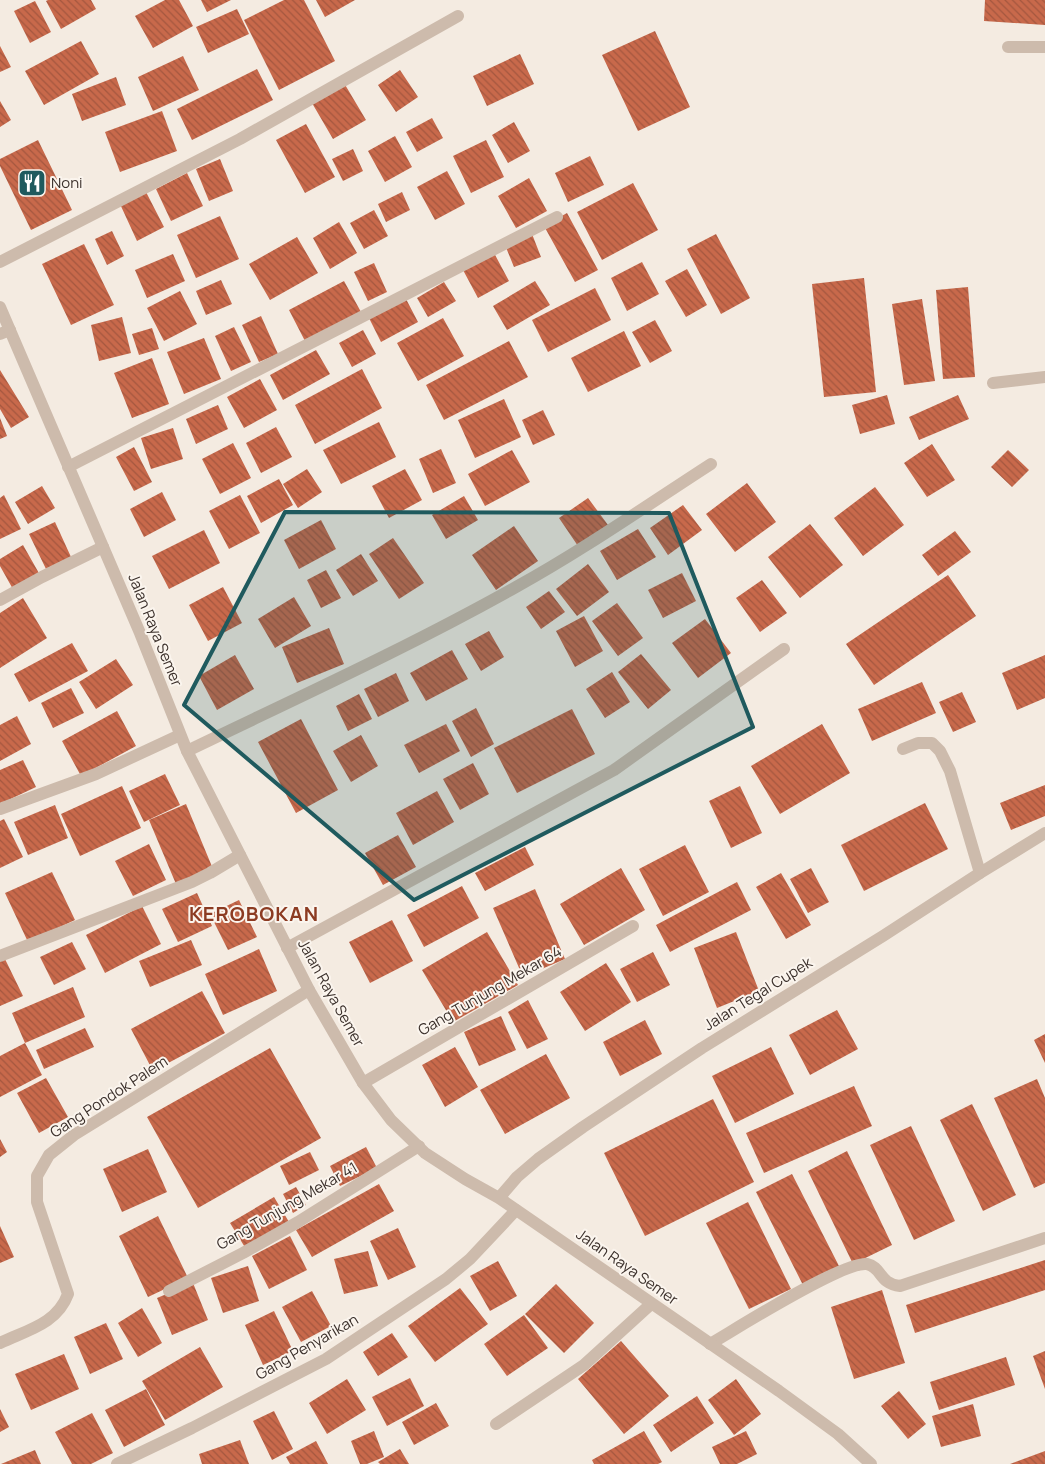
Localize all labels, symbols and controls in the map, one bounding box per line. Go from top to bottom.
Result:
restaurant icon: Noni [17,168,47,198]
place label: Noni [51,172,83,193]
street label: Jalan Raya Semer [123,570,188,690]
district label: KEROBOKAN [189,900,319,927]
street label: Jalan Raya Semer [293,935,370,1051]
street label: Gang Tunjung Mekar 64 [414,941,566,1040]
street label: Jalan Tegal Cupek [700,952,816,1035]
street label: Gang Pondok Palem [46,1051,172,1143]
street label: Gang Tunjung Mekar 41 [212,1157,361,1255]
street label: Jalan Raya Semer [572,1224,683,1310]
street label: Gang Penyarikan [252,1309,362,1385]

